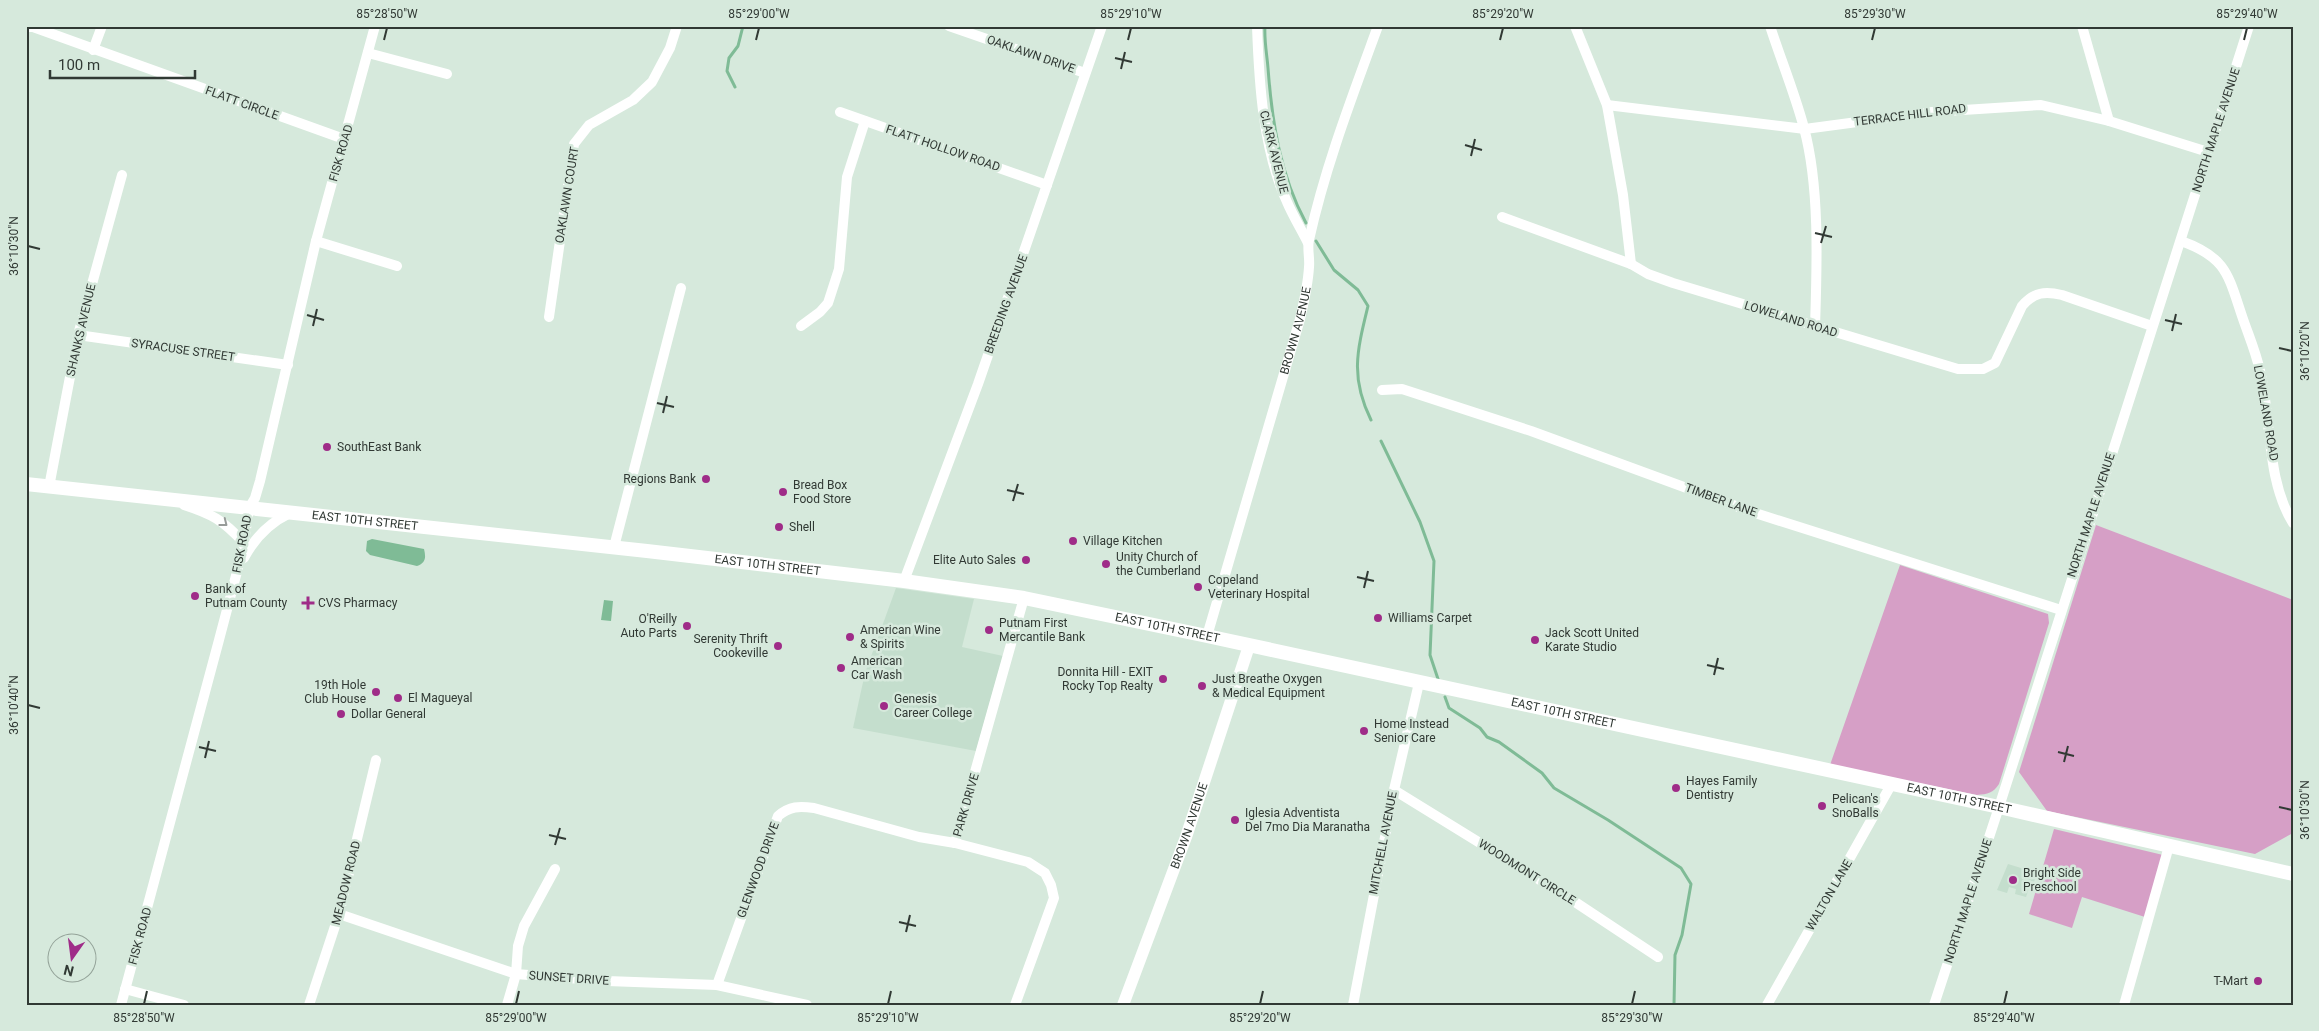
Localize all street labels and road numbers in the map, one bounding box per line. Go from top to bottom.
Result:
street label: OAKLAWN DRIVE [985,32,1077,76]
street label: NORTH MAPLE AVENUE [2189,66,2243,194]
street label: FLATT CIRCLE [203,83,281,123]
street label: TERRACE HILL ROAD [1853,101,1967,129]
street label: CLARK AVENUE [1257,109,1291,195]
street label: FLATT HOLLOW ROAD [884,122,1002,174]
street label: FISK ROAD [326,123,356,183]
street label: OAKLAWN COURT [552,146,582,244]
street label: BREEDING AVENUE [982,252,1030,355]
street label: SHANKS AVENUE [64,282,99,378]
street label: BROWN AVENUE [1277,286,1314,376]
street label: LOWELAND ROAD [1743,298,1839,340]
street label: SYRACUSE STREET [130,336,236,364]
street label: LOWELAND ROAD [2251,364,2281,462]
street label: NORTH MAPLE AVENUE [2064,451,2118,579]
street label: TIMBER LANE [1683,481,1759,520]
street label: EAST 10TH STREET [311,508,419,533]
street label: FISK ROAD [230,514,255,574]
street label: EAST 10TH STREET [714,552,821,578]
street label: EAST 10TH STREET [1114,610,1221,646]
street label: EAST 10TH STREET [1510,695,1617,731]
street label: PARK DRIVE [950,771,982,838]
street label: EAST 10TH STREET [1906,780,2013,817]
street label: BROWN AVENUE [1168,781,1210,871]
street label: MITCHELL AVENUE [1366,790,1400,896]
street label: GLENWOOD DRIVE [734,820,782,920]
street label: WOODMONT CIRCLE [1476,836,1578,908]
street label: NORTH MAPLE AVENUE [1941,837,1995,965]
street label: MEADOW ROAD [329,839,363,926]
street label: WALTON LANE [1803,857,1855,933]
street label: FISK ROAD [126,906,154,966]
street label: SUNSET DRIVE [528,968,610,988]

